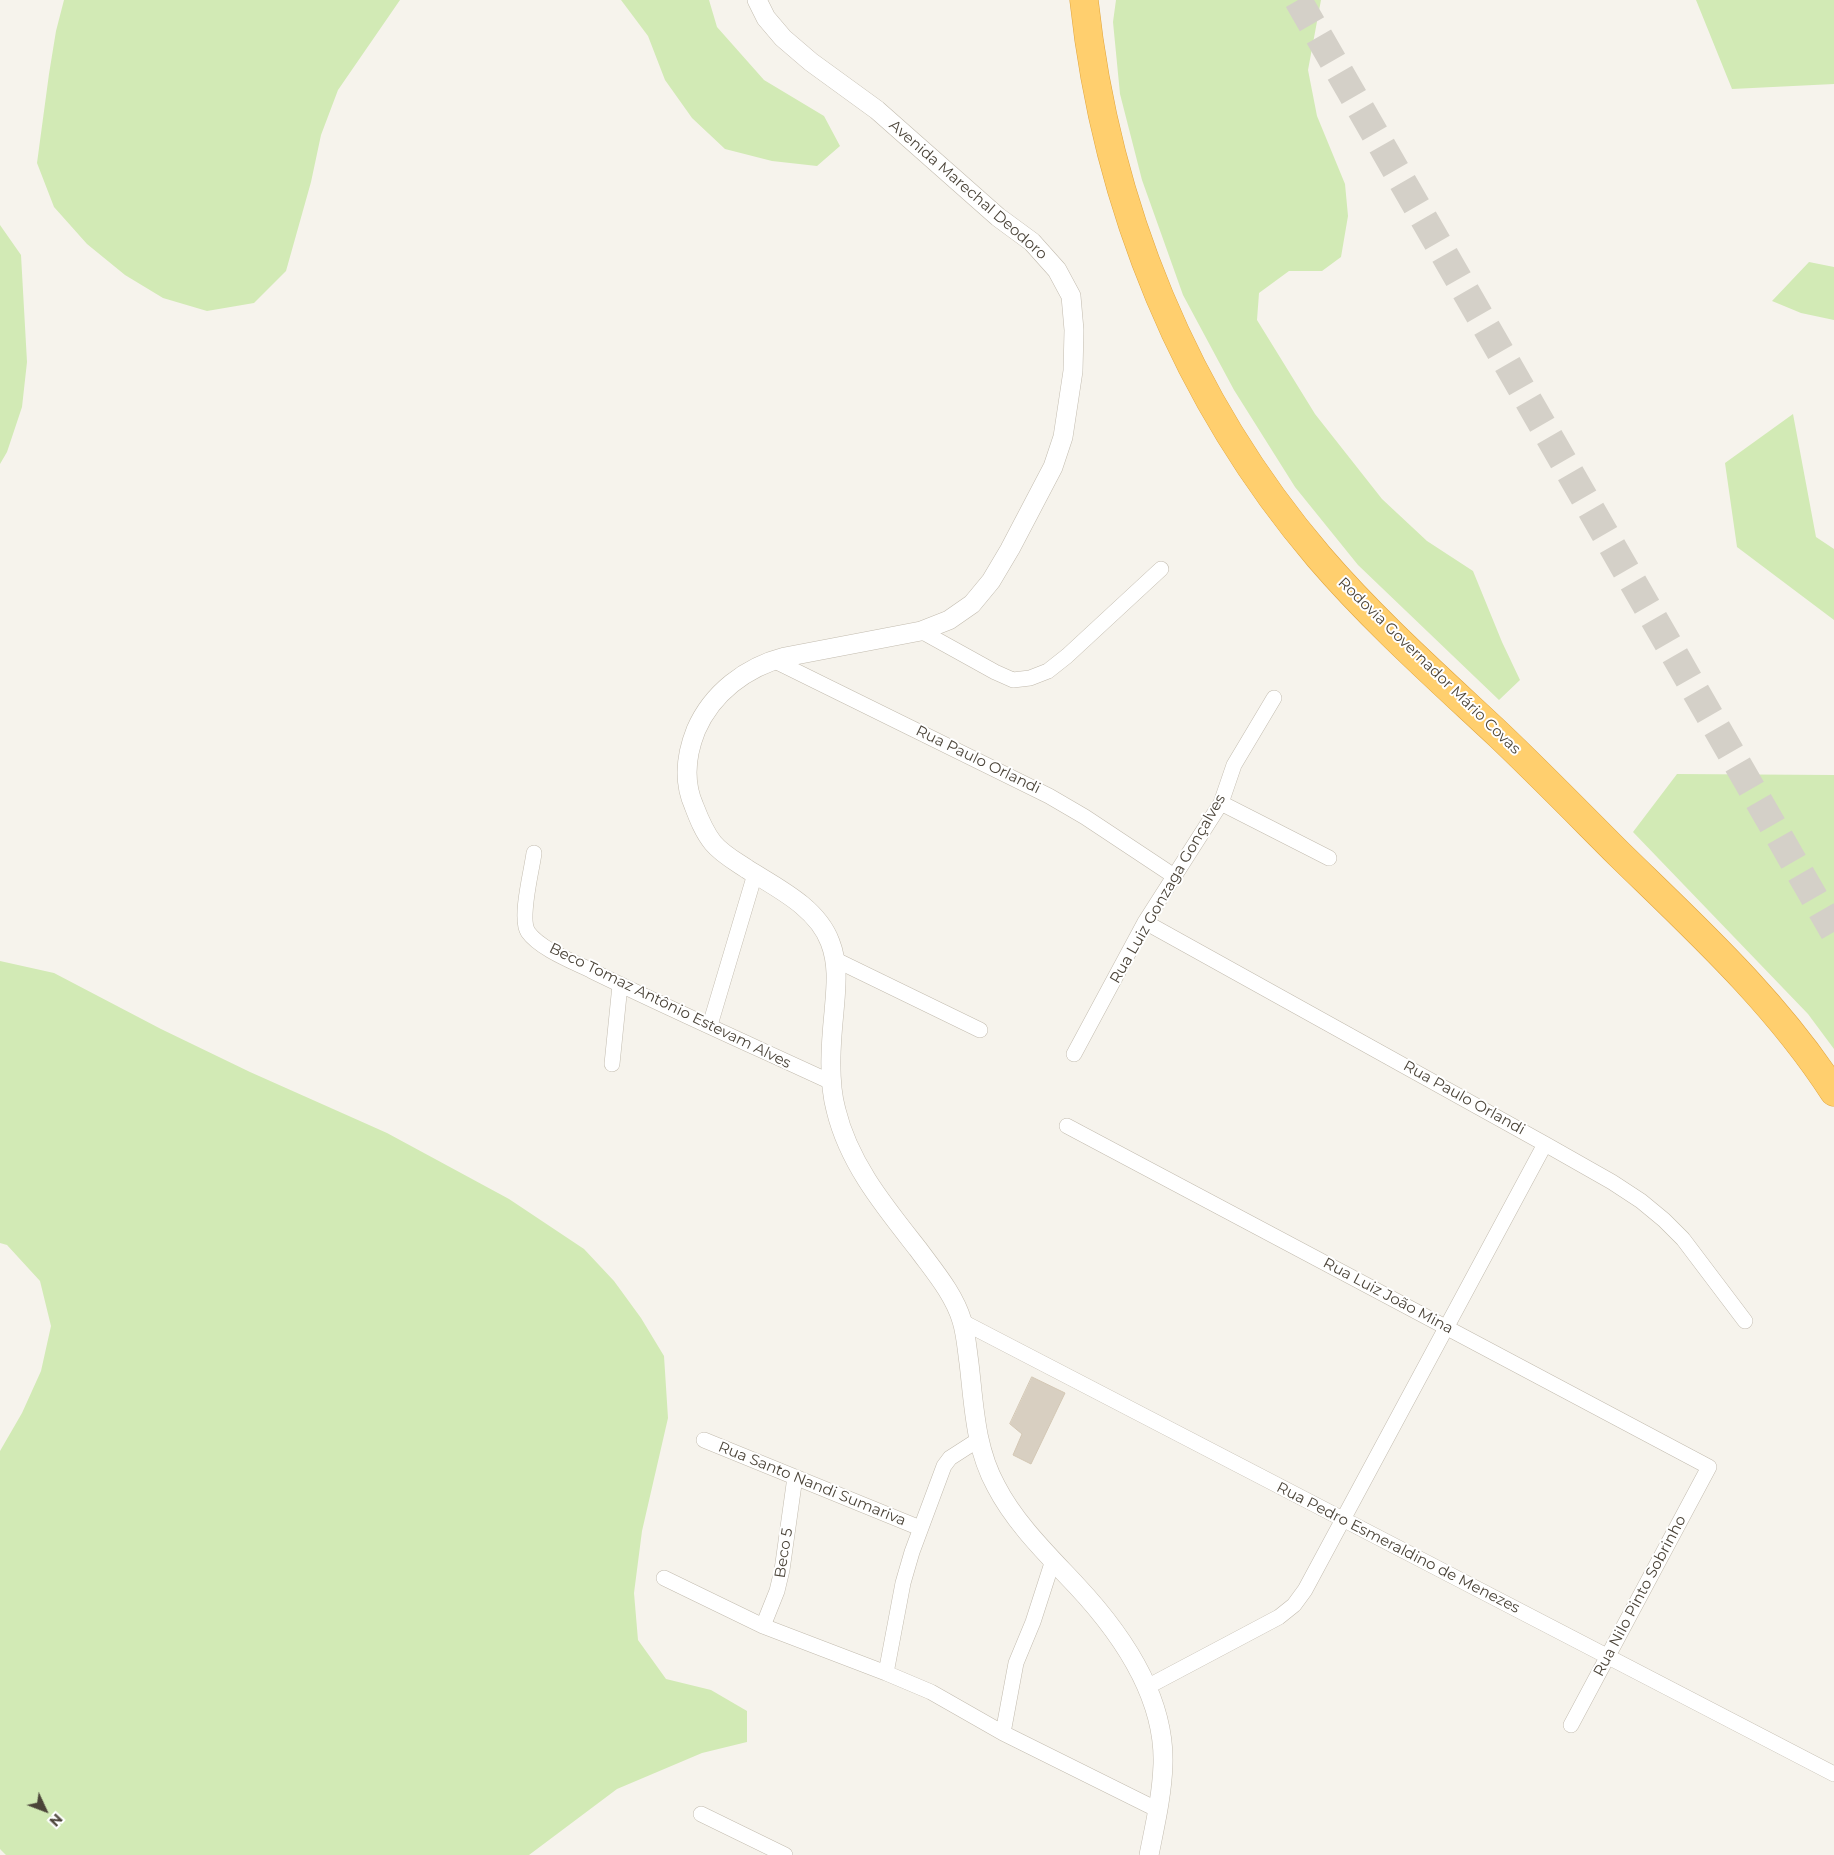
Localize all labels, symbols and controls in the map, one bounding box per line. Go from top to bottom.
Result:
street label: Avenida Marechal Deodoro [885,116,1051,264]
street label: Rodovia Governador Mário Covas [1334,574,1524,758]
street label: Rua Paulo Orlandi [913,722,1043,798]
street label: Rua Luiz Gonzaga Gonçalves [1106,791,1230,987]
street label: Beco Tomaz Antônio Estevam Alves [546,939,794,1073]
street label: Rua Paulo Orlandi [1400,1057,1528,1139]
street label: Rua Luiz João Mina [1320,1254,1456,1338]
street label: Rua Santo Nandi Sumariva [715,1438,909,1530]
street label: Rua Pedro Esmeraldino de Menezes [1273,1479,1523,1617]
street label: Rua Nilo Pinto Sobrinho [1590,1512,1690,1680]
street label: Beco 5 [771,1527,797,1579]
north arrow [20,1785,70,1835]
text: N [46,1810,66,1831]

